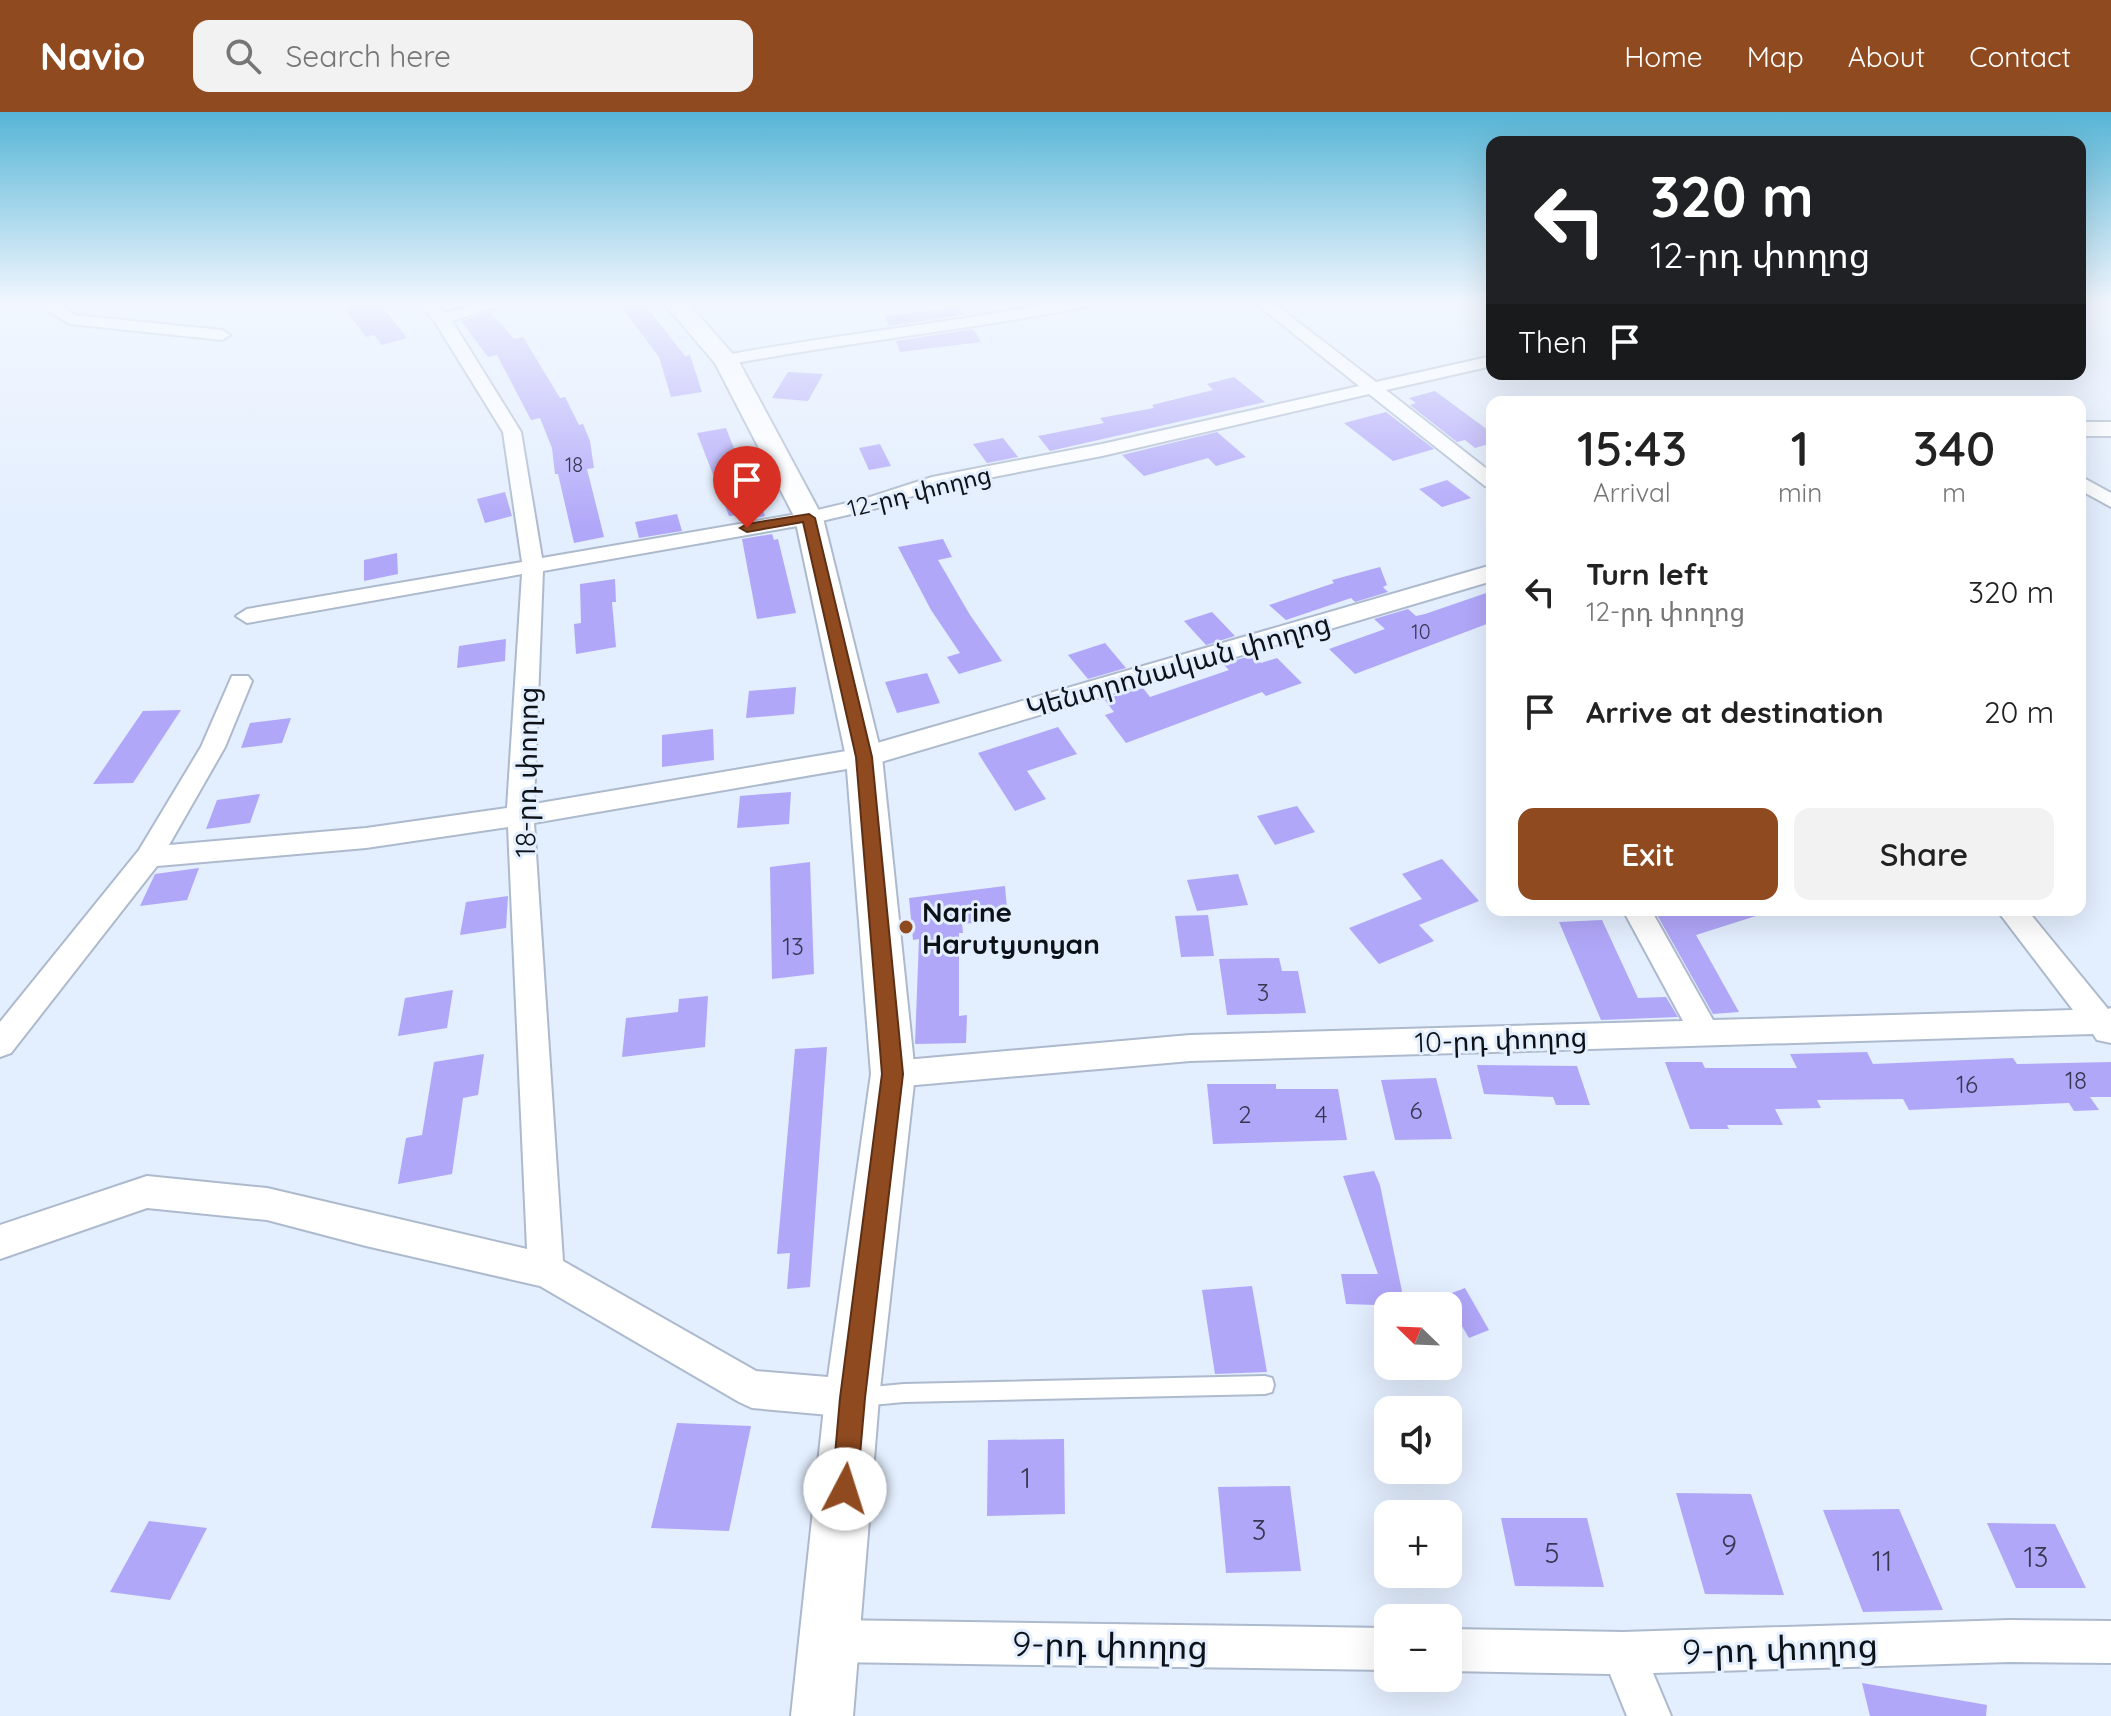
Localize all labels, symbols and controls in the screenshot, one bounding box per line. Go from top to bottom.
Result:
search box [193,20,753,92]
text: Navio [40,32,145,80]
icon: search [221,34,265,78]
text: Search here [285,37,451,75]
text: Home [1624,39,1703,74]
text: Map [1747,39,1804,74]
text: About [1848,39,1925,74]
text: Contact [1969,39,2071,74]
text: 320 m [1650,161,1814,231]
icon: left [1518,168,1622,272]
text: 12-րդ փողոց [1650,232,1870,277]
icon: arrive [1603,320,1647,364]
text: Then [1518,323,1587,361]
text: 15:43 [1577,418,1687,478]
text: 1 [1791,418,1809,478]
text: 340 [1913,418,1995,478]
pin [713,446,781,528]
house number: 18 [565,452,583,477]
icon: arrive [725,458,769,502]
street label: 12-րդ փողոց [844,459,994,523]
text: Arrival [1593,476,1671,509]
text: min [1778,476,1822,509]
text: m [1942,476,1966,509]
text: Turn left [1586,555,1709,593]
icon: left [1518,570,1562,614]
text: 320 m [1968,573,2054,611]
text: 12-րդ փողոց [1586,595,1745,628]
street label: Կենտրոնական փողոց [1022,605,1334,725]
house number: 10 [1411,619,1431,644]
street label: 18-րդ փողոց [507,686,545,858]
icon: arrive [1518,690,1562,734]
text: Arrive at destination [1586,693,1884,731]
text: 20 m [1984,693,2054,731]
button: Exit [1518,808,1778,900]
button: Share [1794,808,2054,900]
place label: Narine Harutyunyan [922,894,1100,961]
marker: Narine Harutyunyan [897,918,915,936]
house number: 13 [782,931,804,961]
house number: 3 [1257,977,1269,1007]
street label: 10-րդ փողոց [1414,1018,1588,1060]
house number: 18 [2065,1065,2087,1095]
house number: 16 [1956,1069,1978,1099]
house number: 6 [1410,1095,1423,1125]
house number: 2 [1238,1099,1252,1129]
house number: 4 [1315,1099,1327,1129]
north arrow [1374,1292,1462,1380]
map controls [1374,1292,1462,1692]
button: sound [1374,1396,1462,1484]
position arrow [803,1447,887,1531]
house number: 1 [1021,1460,1031,1495]
button: + [1374,1500,1462,1588]
house number: 3 [1252,1512,1266,1547]
house number: 9 [1721,1527,1737,1562]
house number: 5 [1544,1535,1560,1570]
house number: 13 [2023,1539,2049,1574]
house number: 11 [1872,1543,1892,1578]
button: − [1374,1604,1462,1692]
street label: 9-րդ փողոց [1012,1622,1208,1668]
street label: 9-րդ փողոց [1681,1623,1879,1673]

